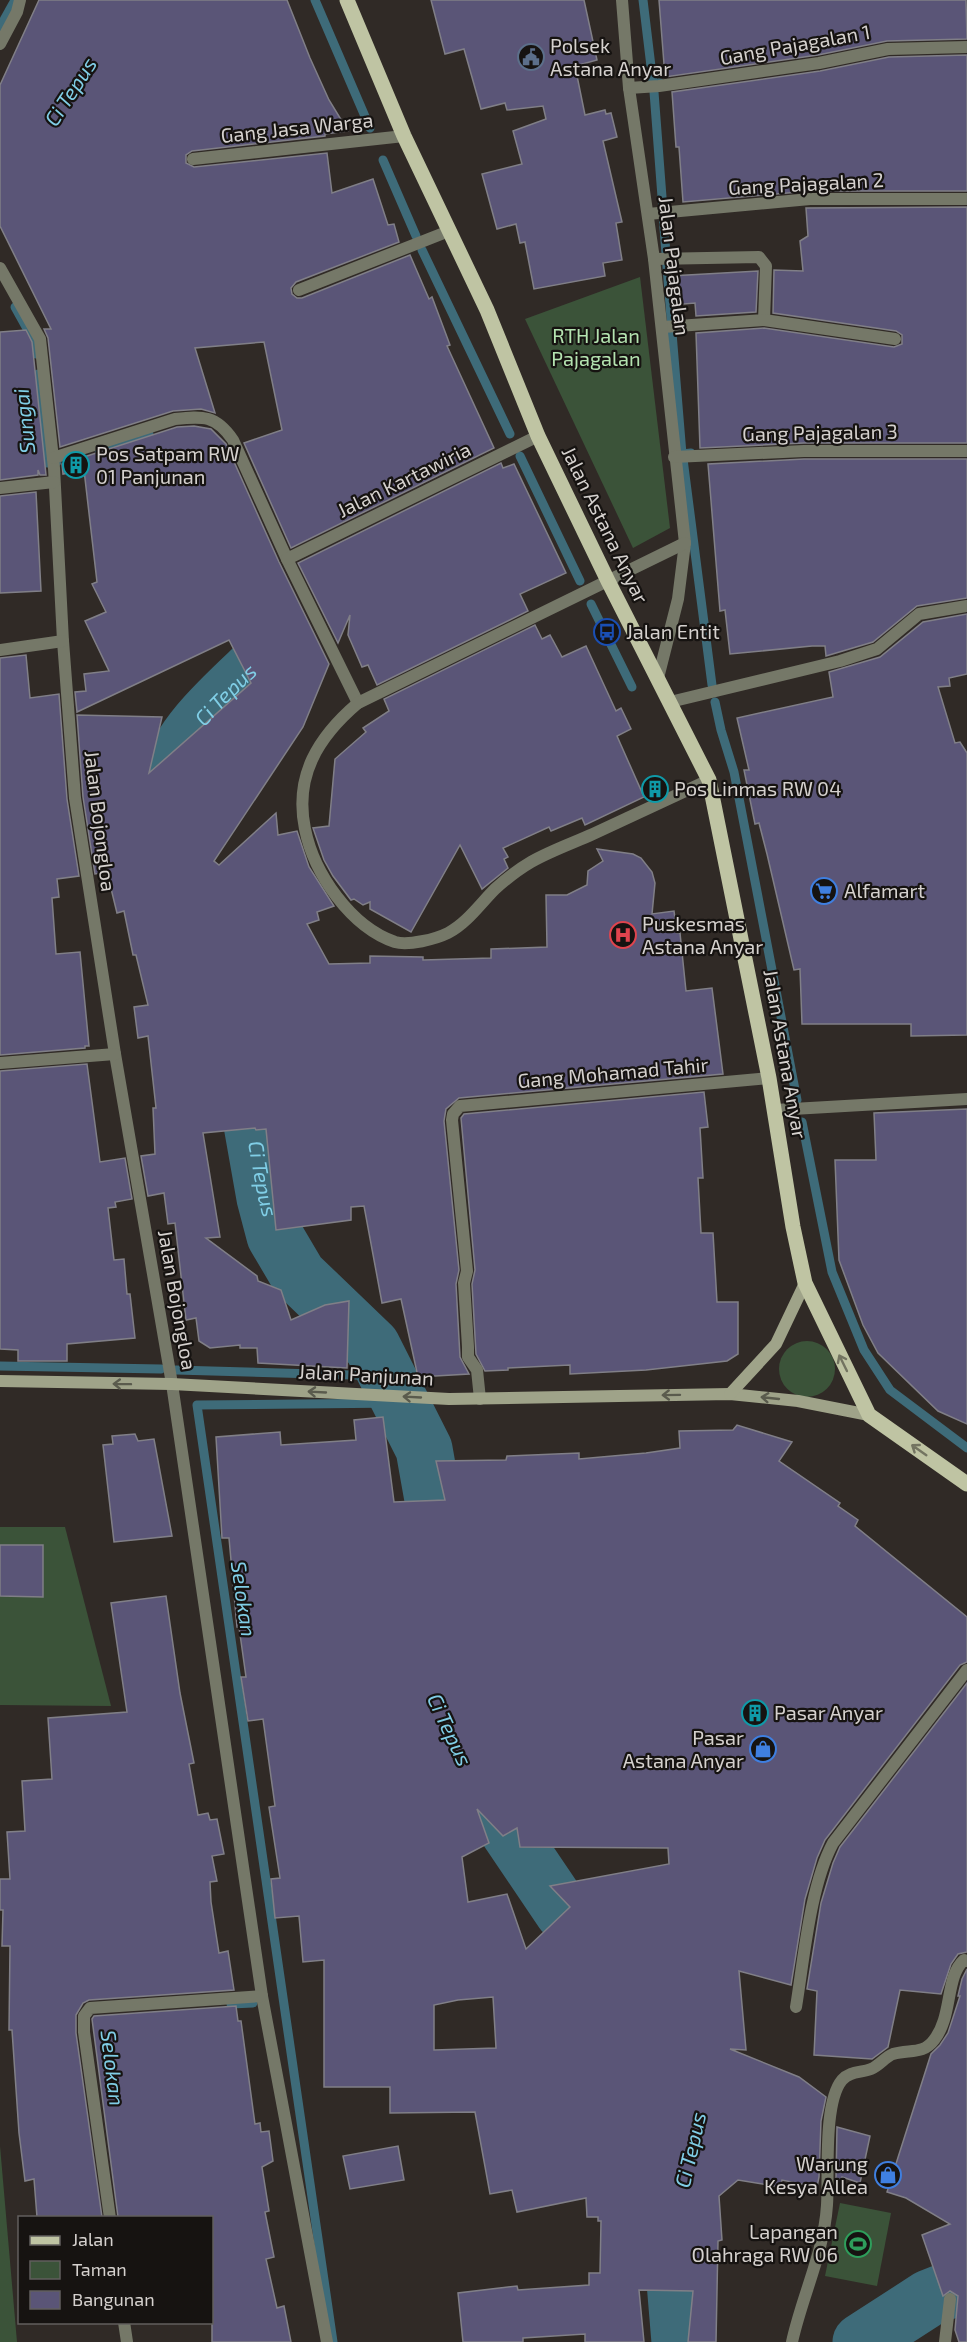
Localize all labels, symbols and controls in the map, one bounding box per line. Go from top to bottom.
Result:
street label: Gang Pajagalan 1 [718,19,872,69]
place label: Polsek Astana Anyar [550,33,671,80]
public building icon: Polsek Astana Anyar [516,42,546,72]
water label: Ci Tepus [38,52,101,130]
street label: Gang Jasa Warga [219,107,374,147]
street label: Gang Pajagalan 2 [728,167,884,199]
street label: Jalan Pajagalan [655,195,695,337]
park label: RTH Jalan Pajagalan [551,323,641,370]
water label: Sungai [8,387,39,455]
street label: Gang Pajagalan 3 [742,419,898,445]
street label: Jalan Kartawiria [333,436,474,522]
place label: Pos Satpam RW 01 Panjunan [96,441,239,488]
street label: Jalan Astana Anyar [557,442,654,607]
building icon: Pos Satpam RW 01 Panjunan [61,450,91,480]
bus stop icon: Jalan Entit [592,617,622,647]
place label: Jalan Entit [626,619,720,643]
water label: Ci Tepus [189,658,261,730]
street label: Jalan Bojongloa [80,749,122,893]
building icon: Pos Linmas RW 04 [640,774,670,804]
place label: Pos Linmas RW 04 [674,776,841,800]
supermarket icon: Alfamart [809,876,839,906]
place label: Alfamart [844,878,925,902]
place label: Puskesmas Astana Anyar [642,911,763,958]
hospital icon: Puskesmas Astana Anyar [608,920,638,950]
street label: Jalan Astana Anyar [759,967,813,1140]
street label: Gang Mohamad Tahir [516,1052,709,1092]
water label: Ci Tepus [244,1139,283,1219]
street label: Jalan Bojongloa [154,1228,202,1372]
one-way arrow [837,1354,849,1372]
street label: Jalan Panjunan [298,1358,434,1390]
one-way arrow [113,1378,133,1389]
one-way arrow [308,1387,328,1398]
one-way arrow [662,1389,682,1401]
one-way arrow [403,1392,423,1403]
one-way arrow [761,1392,781,1403]
one-way arrow [912,1444,928,1456]
water label: Selokan [227,1559,262,1638]
water label: Ci Tepus [423,1689,478,1770]
building icon: Pasar Anyar [740,1698,770,1728]
place label: Pasar Anyar [774,1700,883,1724]
place label: Pasar Astana Anyar [623,1725,744,1772]
shop icon: Pasar Astana Anyar [748,1734,778,1764]
water label: Selokan [96,2029,131,2107]
water label: Ci Tepus [669,2109,710,2190]
place label: Warung Kesya Allea [764,2151,868,2198]
shop icon: Warung Kesya Allea [873,2160,903,2190]
legend [18,2216,213,2324]
place label: Lapangan Olahraga RW 06 [692,2219,838,2266]
text: Jalan [72,2228,114,2250]
sports icon: Lapangan Olahraga RW 06 [843,2229,873,2259]
text: Taman [72,2258,127,2280]
text: Bangunan [72,2288,155,2310]

